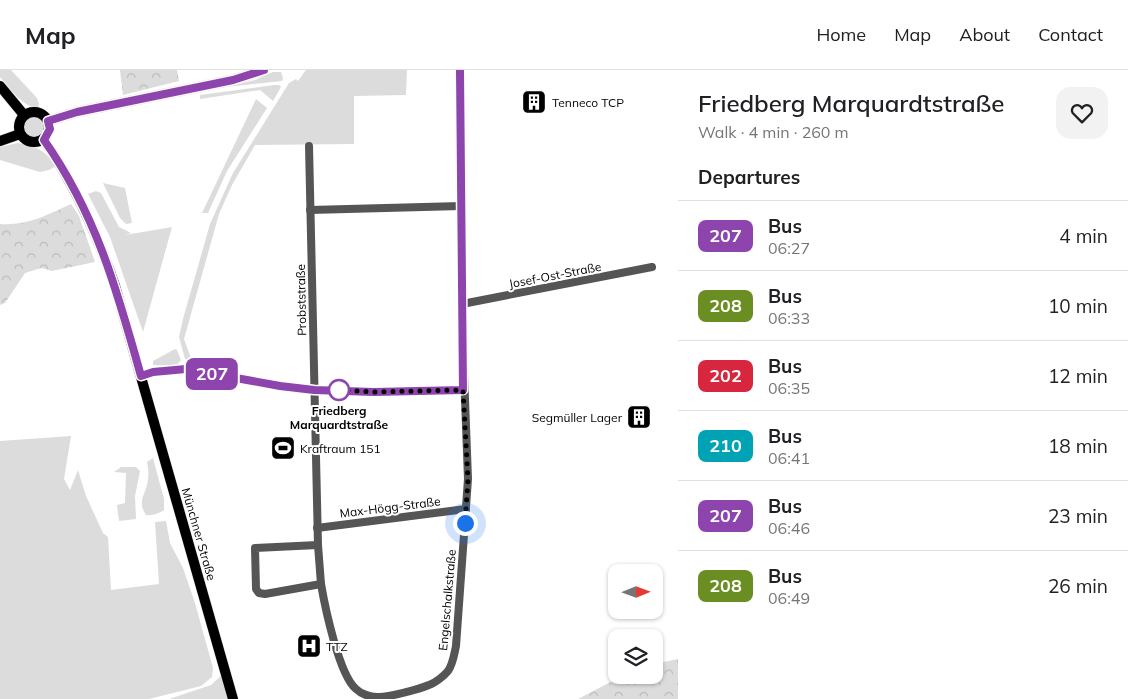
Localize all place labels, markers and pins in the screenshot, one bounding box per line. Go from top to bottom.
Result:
building icon: Tenneco TCP [521,89,547,115]
place label: Tenneco TCP [552,95,624,110]
marker: Friedberg Marquardtstraße [328,379,350,401]
place label: Friedberg Marquardtstraße [290,403,389,432]
building icon: Segmüller Lager [626,404,652,430]
place label: Segmüller Lager [532,410,623,425]
sports icon: Kraftraum 151 [270,435,296,461]
place label: Kraftraum 151 [300,441,381,456]
hospital icon: TTZ [296,633,322,659]
place label: TTZ [326,639,348,654]

